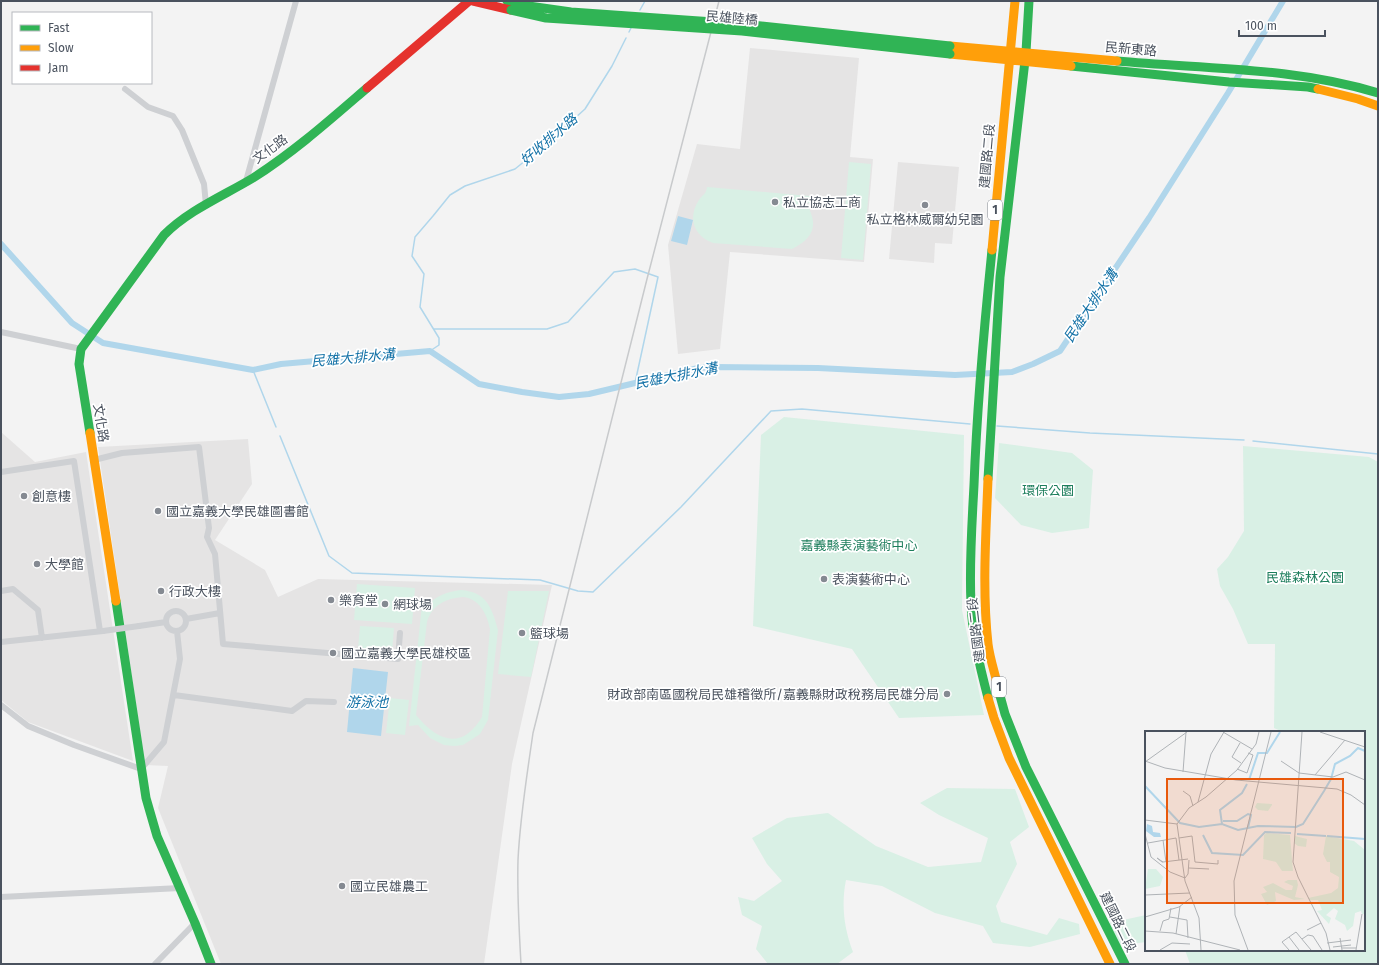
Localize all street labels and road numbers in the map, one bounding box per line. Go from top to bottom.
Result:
street label: 民雄陸橋 [705,8,759,28]
street label: 民新東路 [1104,39,1158,59]
street label: 建國路二段 [977,123,997,189]
street label: 文化路 [250,131,290,167]
road number: 1 [988,200,1002,220]
street label: 文化路 [91,403,111,443]
street label: 建國路二段 [965,597,987,663]
road number: 1 [992,677,1006,697]
street label: 建國路二段 [1097,889,1139,955]

